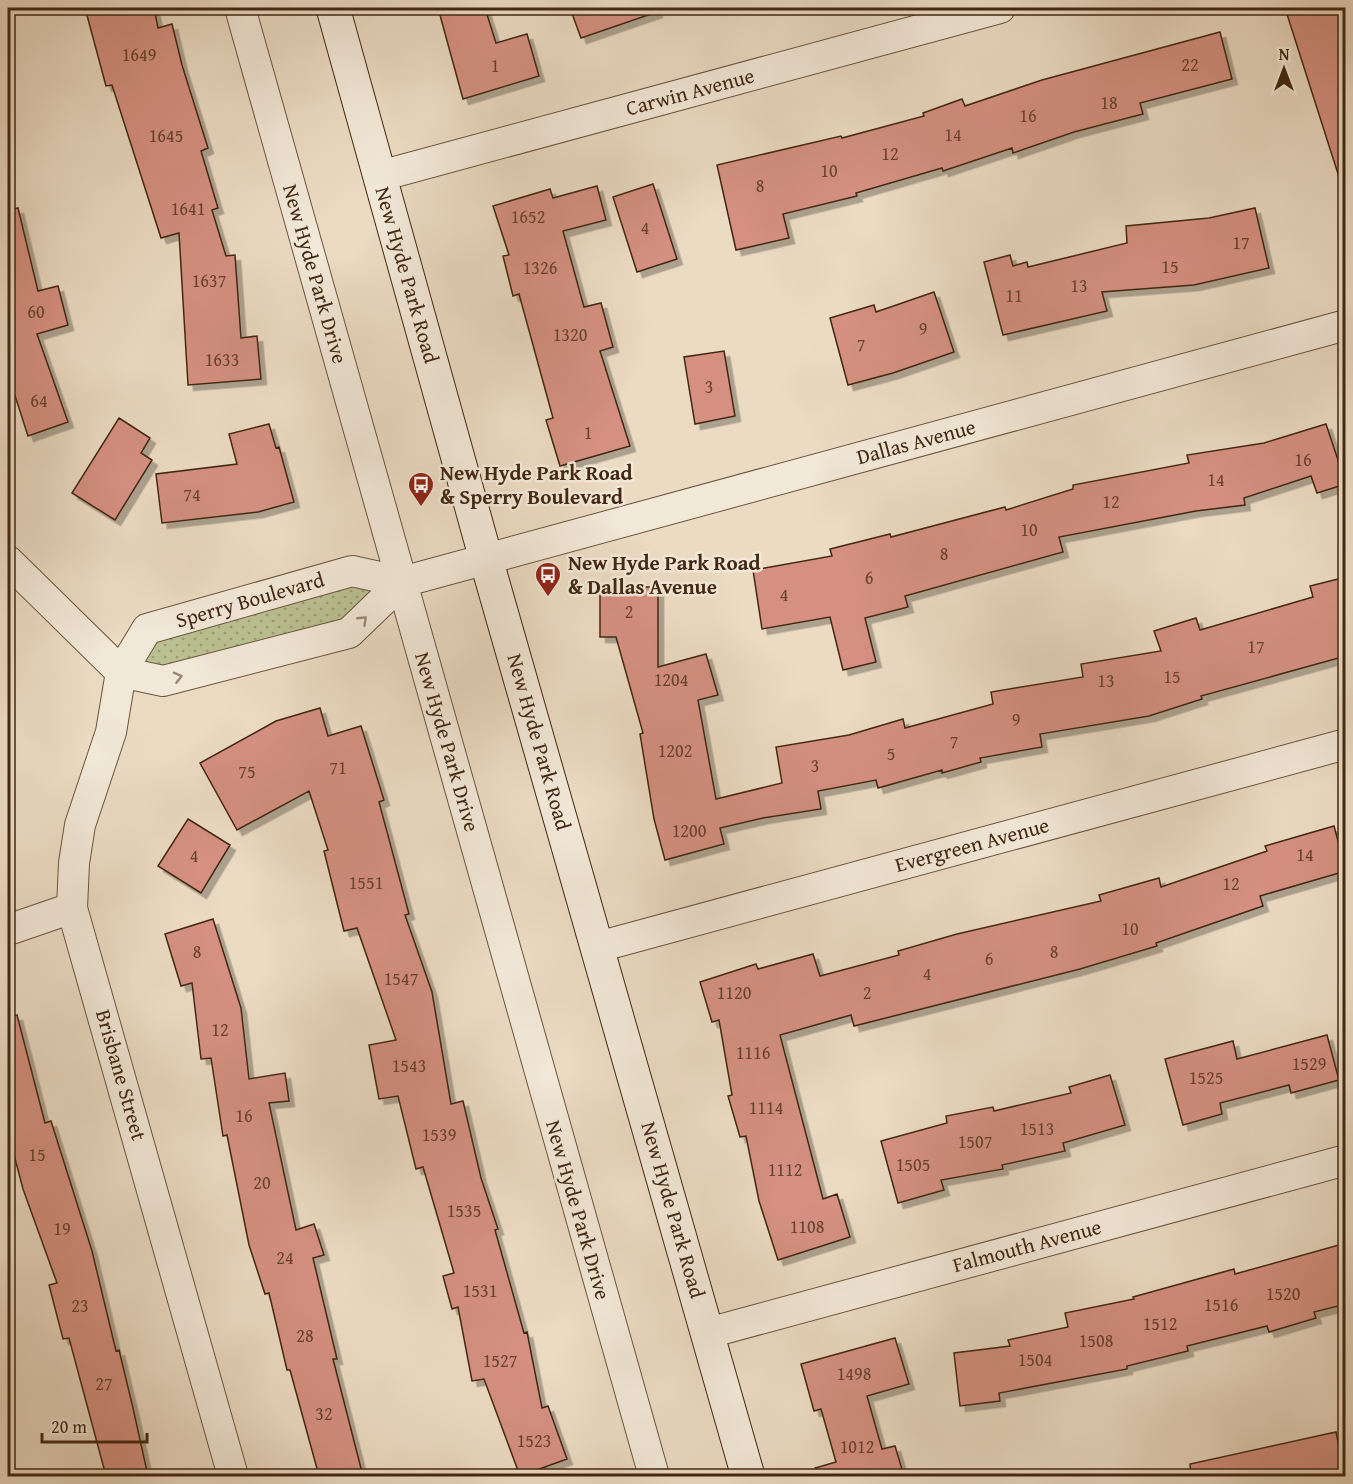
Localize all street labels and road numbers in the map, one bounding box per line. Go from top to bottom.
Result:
street label: Carwin Avenue [622,59,758,124]
street label: New Hyde Park Drive [275,180,356,367]
street label: New Hyde Park Road [367,183,448,368]
street label: Dallas Avenue [853,411,979,472]
street label: Sperry Boulevard [172,563,329,636]
street label: New Hyde Park Drive [407,648,488,835]
street label: New Hyde Park Road [499,650,580,835]
street label: Evergreen Avenue [891,809,1053,880]
street label: Brisbane Street [88,1006,155,1145]
street label: New Hyde Park Drive [538,1116,619,1303]
street label: New Hyde Park Road [633,1118,714,1303]
street label: Falmouth Avenue [949,1211,1105,1280]

